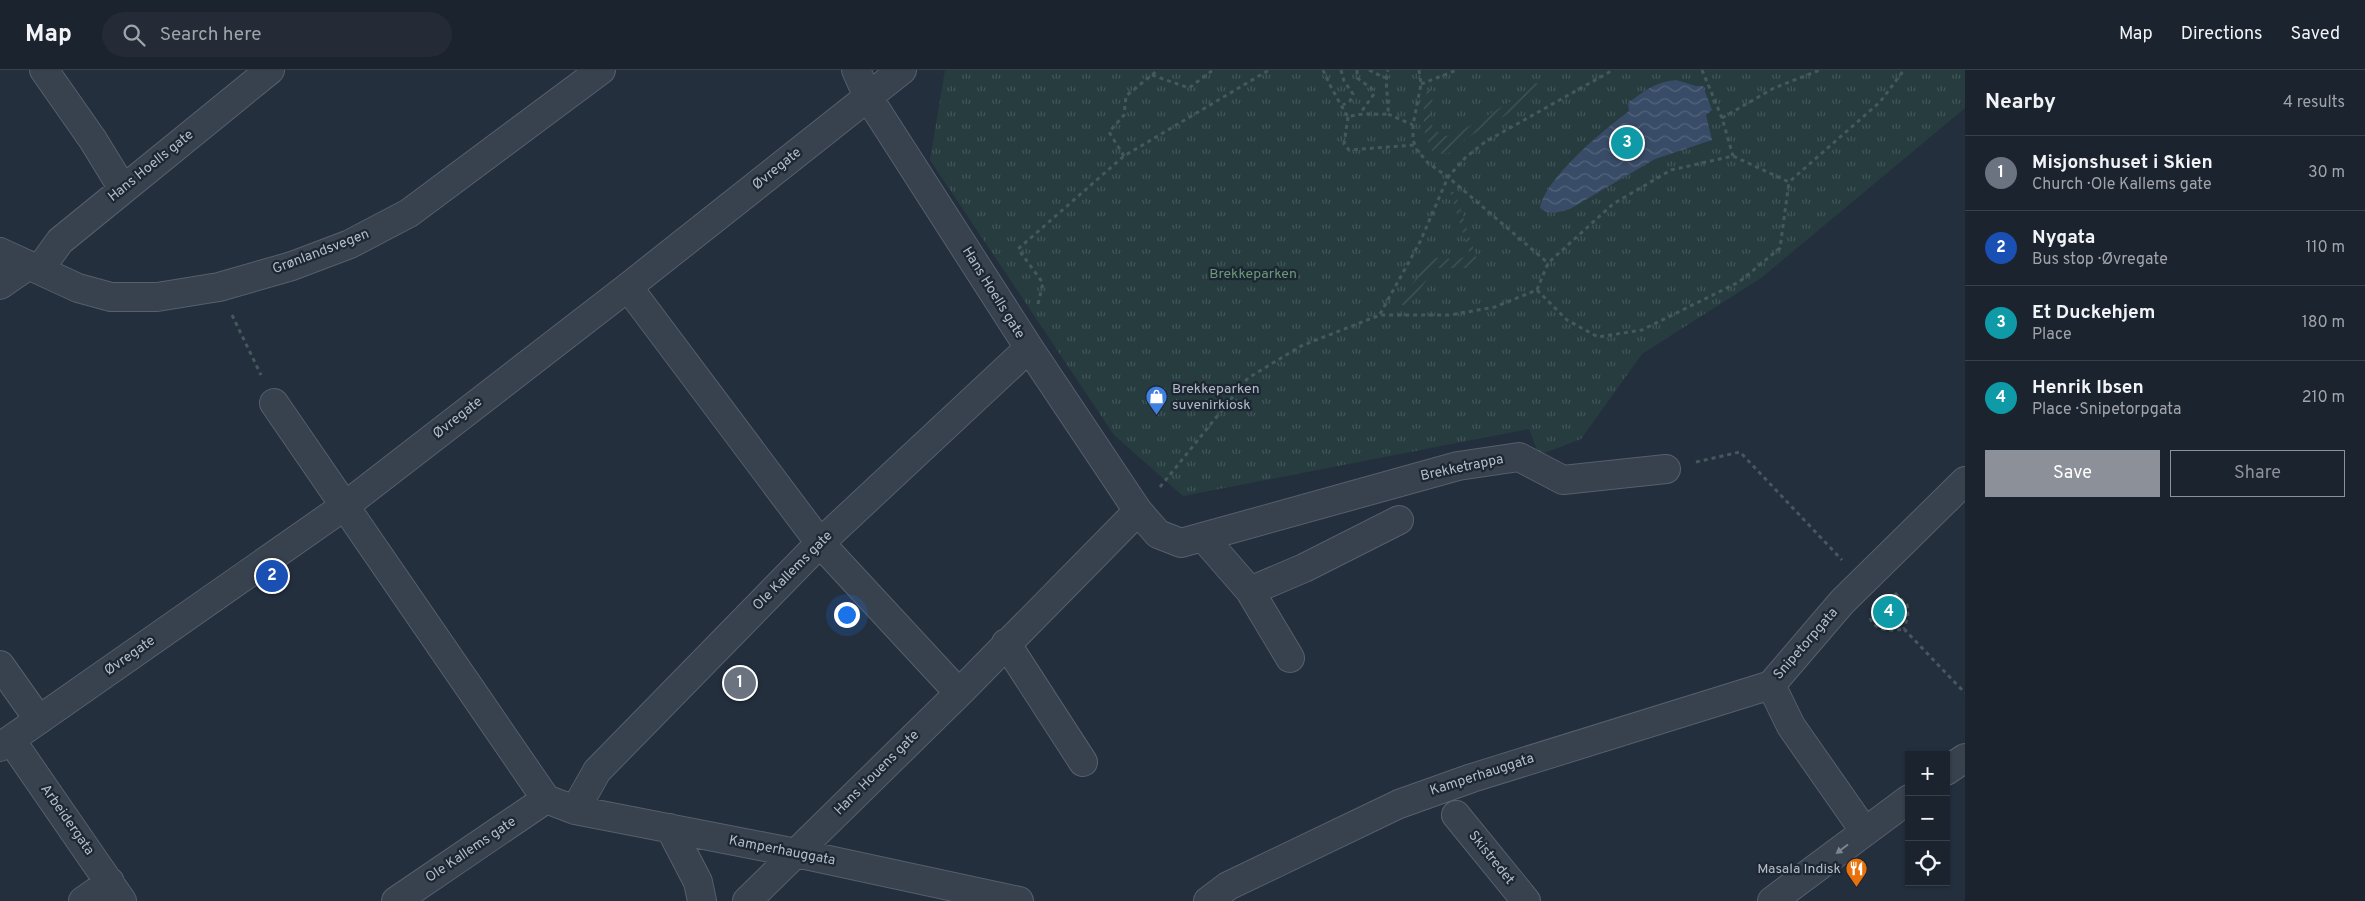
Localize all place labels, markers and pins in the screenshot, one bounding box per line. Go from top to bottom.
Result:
pin: 3 [1611,124,1643,162]
place label: Brekkeparken suvenirkiosk [1172,381,1260,414]
shop icon: Brekkeparken suvenirkiosk [1144,385,1168,416]
pin: 2 [256,557,288,595]
pin: 4 [1873,593,1905,631]
pin: 1 [724,664,756,702]
restaurant icon: Masala Indisk [1845,857,1869,888]
place label: Masala Indisk [1757,861,1841,878]

